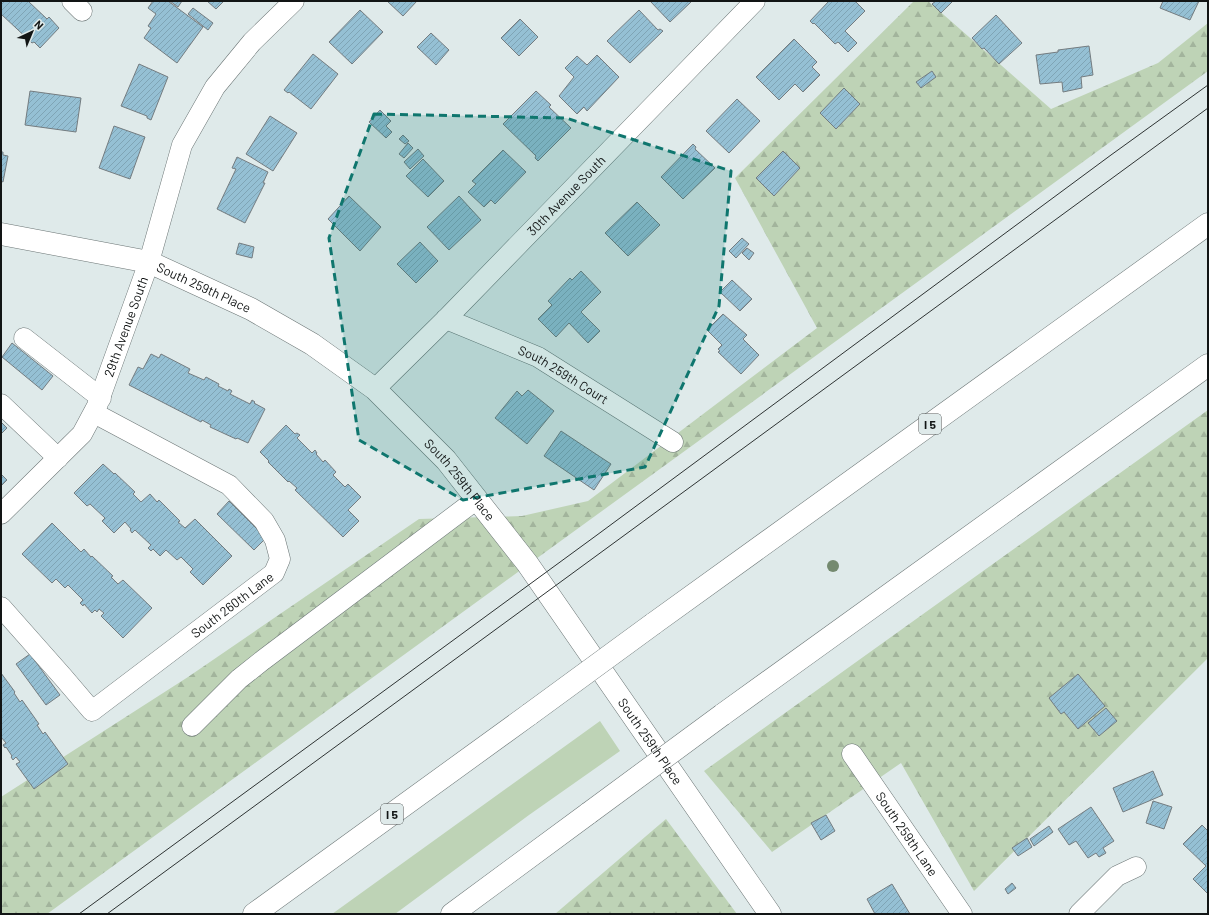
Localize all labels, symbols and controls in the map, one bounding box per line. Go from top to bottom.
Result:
north arrow [12,12,52,52]
text: N [32,17,46,32]
street label: 30th Avenue South [523,152,609,239]
street label: South 259th Place [154,259,253,316]
street label: 29th Avenue South [100,274,151,379]
street label: South 259th Court [516,342,611,407]
road number: I 5 [919,414,941,434]
street label: South 259th Place [421,435,499,524]
street label: South 260th Lane [188,568,277,641]
street label: South 259th Place [615,695,686,788]
street label: South 259th Lane [872,789,942,879]
road number: I 5 [381,804,403,824]

